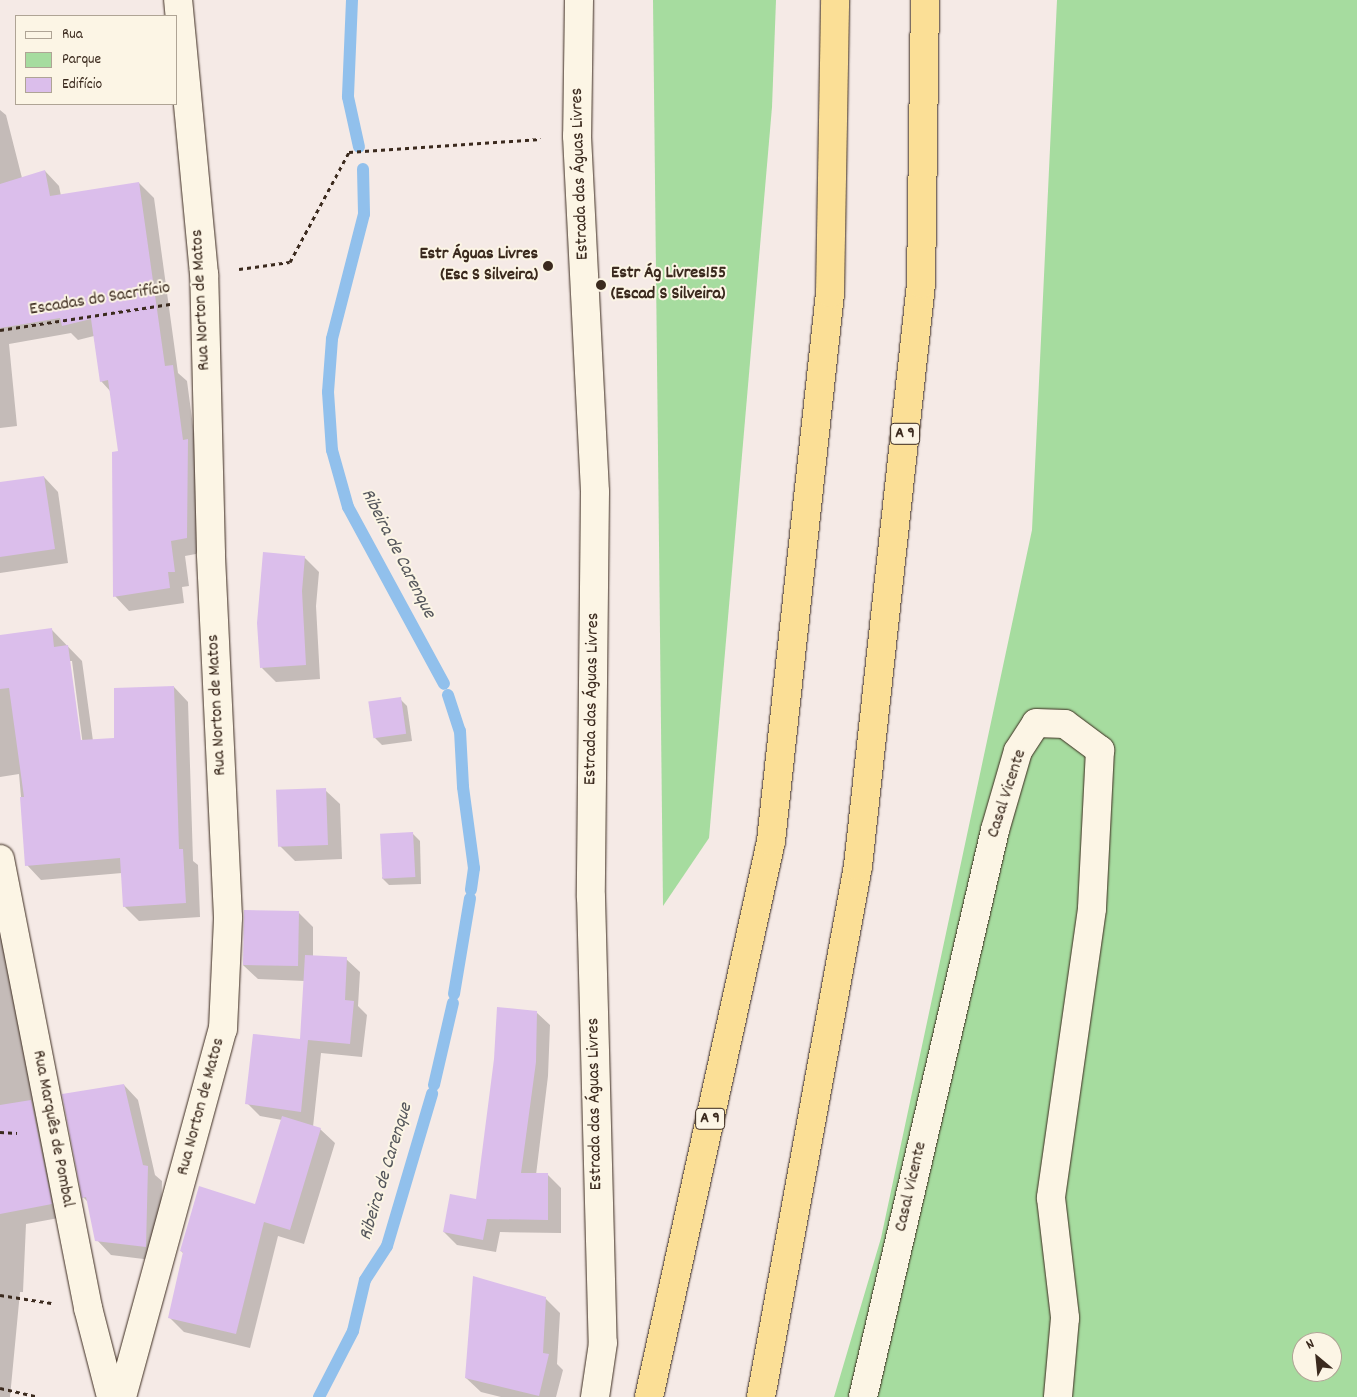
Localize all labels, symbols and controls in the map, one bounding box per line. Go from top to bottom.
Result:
legend [15,15,178,105]
text: Rua [62,24,83,46]
text: Parque [62,49,101,71]
text: Edifício [62,74,102,96]
street label: Estrada das Águas Livres [567,87,595,261]
street label: Rua Norton de Matos [188,229,216,371]
place label: Estr Águas Livres (Esc S Silveira) [419,245,538,288]
marker: Estr Águas Livres (Esc S Silveira) [542,260,554,272]
place label: Estr Ág Livres155 (Escad S Silveira) [611,264,726,306]
street label: Escadas do Sacrifício [28,278,172,322]
marker: Estr Ág Livres155 (Escad S Silveira) [595,279,607,291]
road number: A 9 [890,420,920,448]
water label: Ribeira de Carenque [355,485,439,623]
street label: Estrada das Águas Livres [581,613,605,785]
street label: Rua Norton de Matos [204,634,232,776]
street label: Casal Vicente [984,747,1032,841]
street label: Estrada das Águas Livres [584,1018,608,1190]
street label: Rua Norton de Matos [173,1036,231,1178]
street label: Rua Marquês de Pombal [26,1049,78,1209]
water label: Ribeira de Carenque [355,1101,419,1243]
road number: A 9 [695,1106,725,1132]
street label: Casal Vicente [891,1140,933,1234]
north arrow [1292,1332,1342,1382]
text: N [1303,1334,1318,1355]

